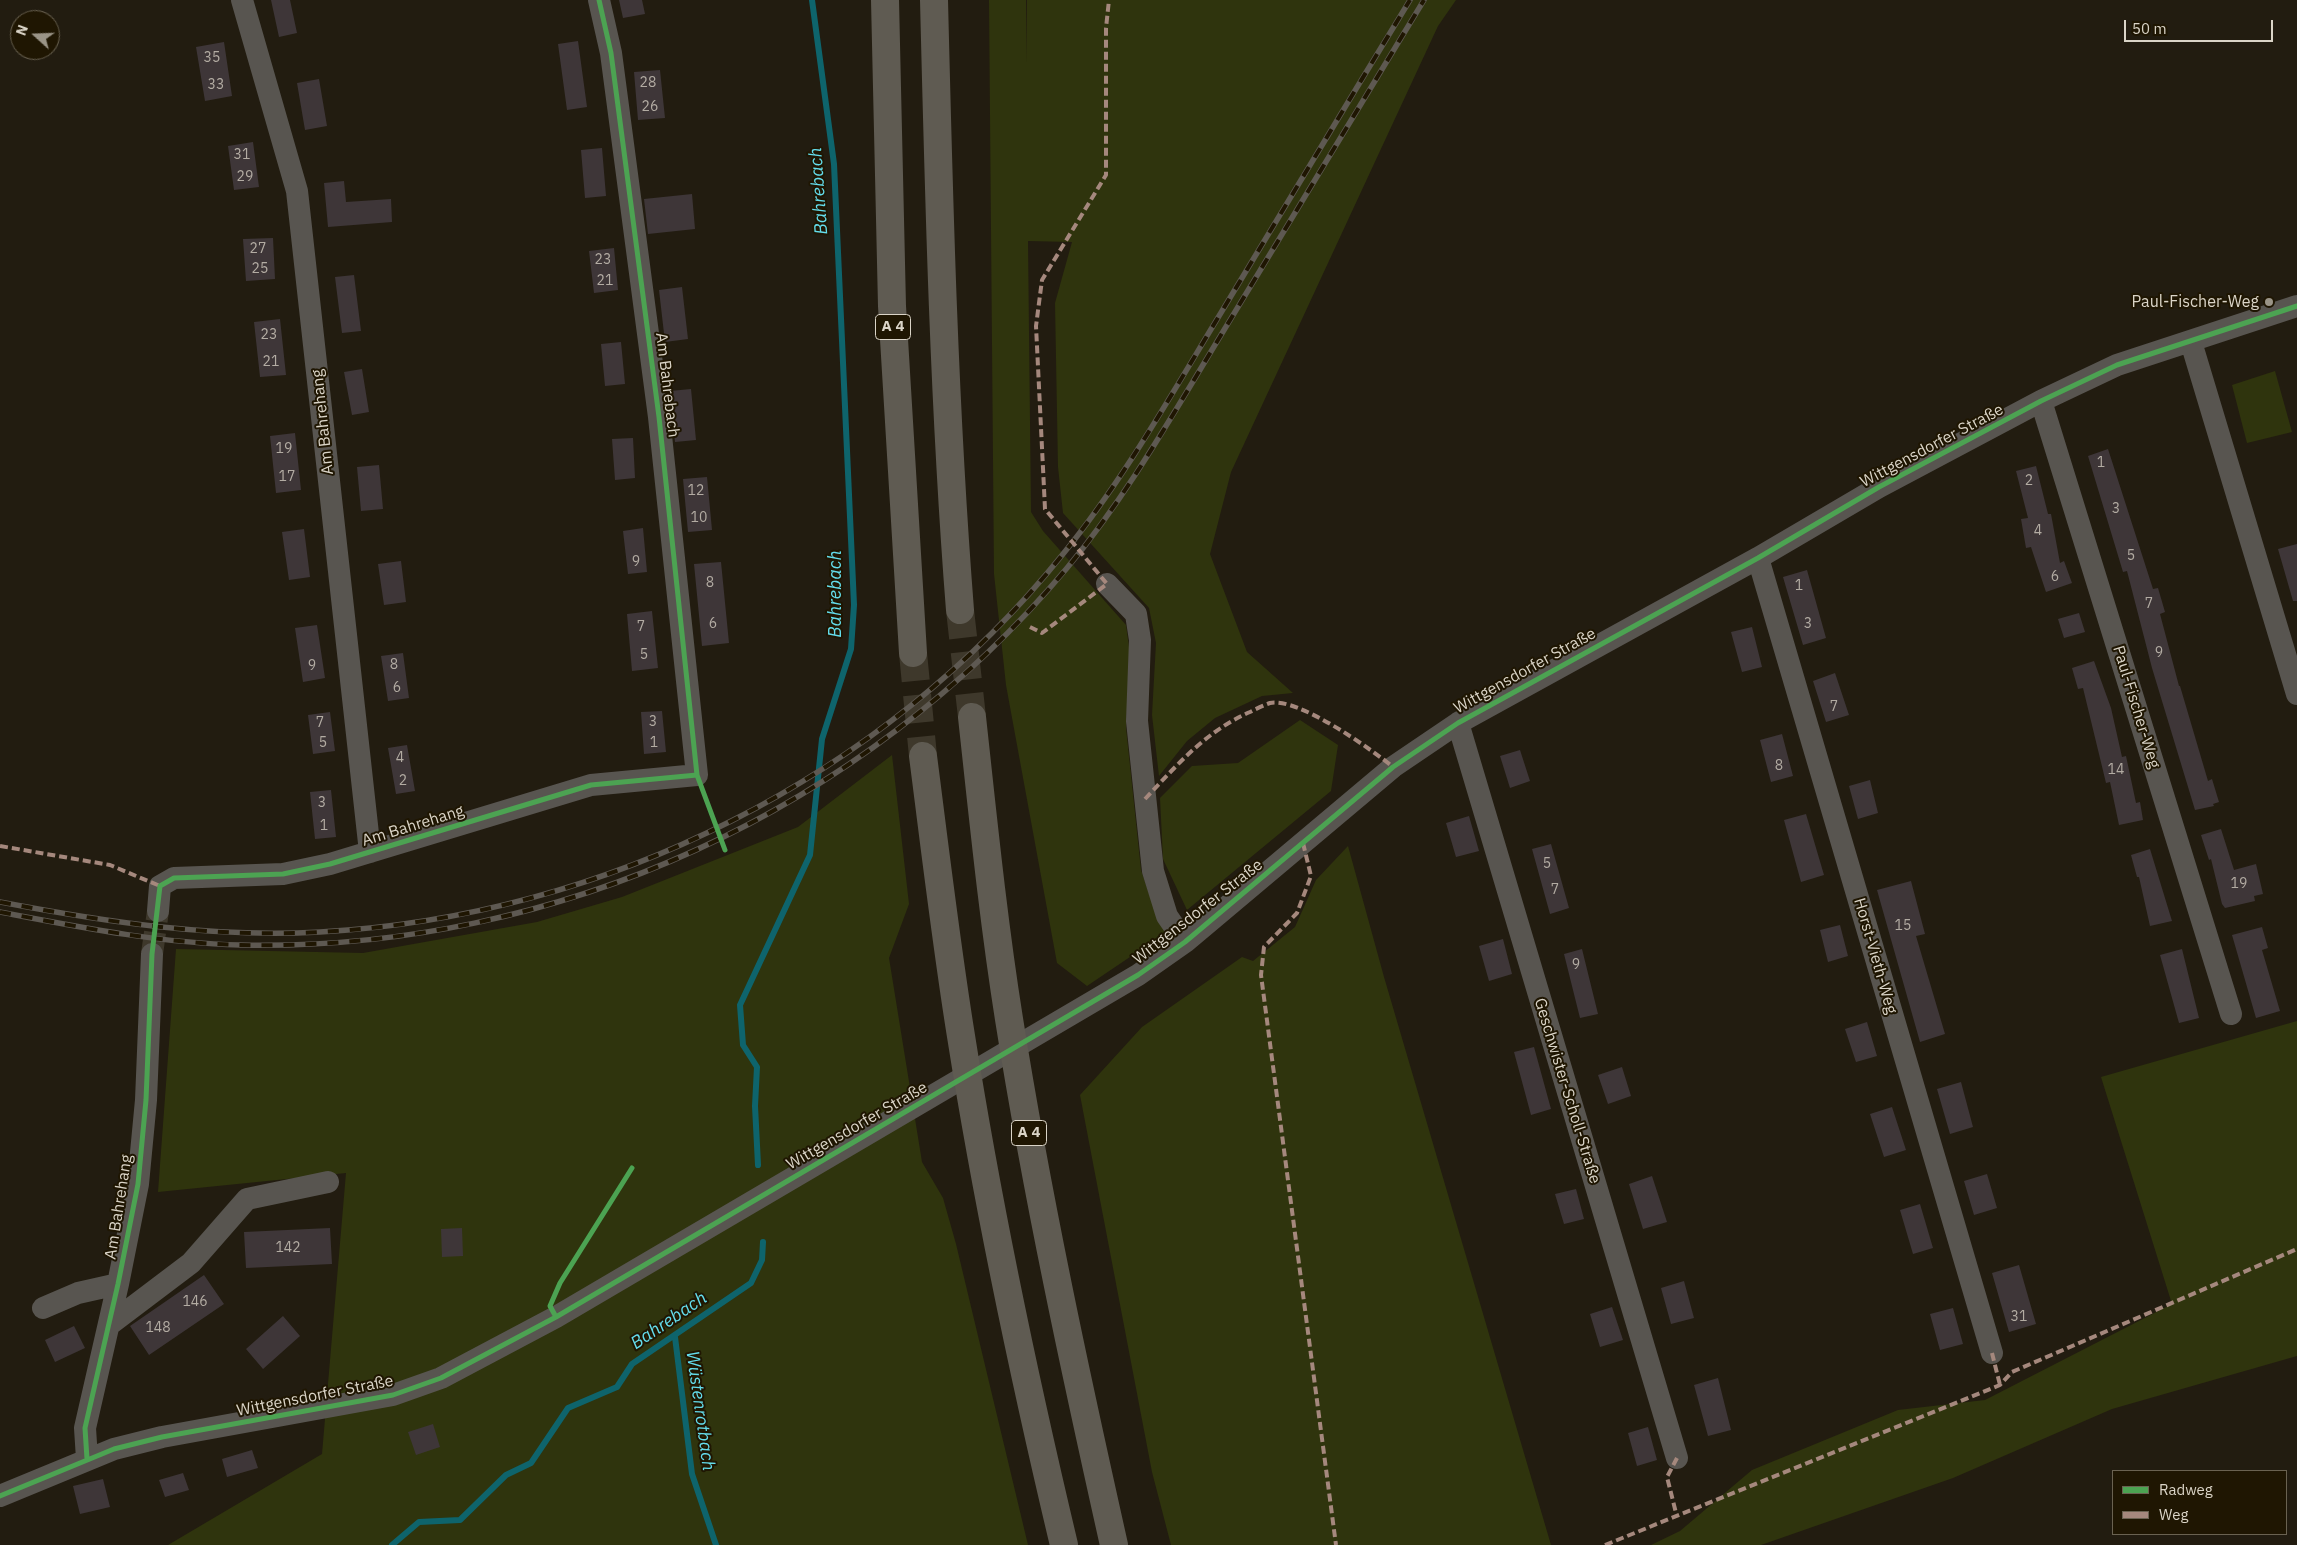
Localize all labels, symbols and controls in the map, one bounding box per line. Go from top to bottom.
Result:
north arrow [10,10,60,60]
scale bar [2127,10,2276,42]
text: 50 m [2132,19,2167,38]
text: N [12,22,32,38]
house number: 35 [204,50,220,66]
house number: 28 [640,75,656,91]
house number: 33 [208,77,224,93]
house number: 26 [642,99,658,115]
house number: 31 [234,147,250,163]
water label: Bahrebach [805,147,833,235]
house number: 29 [237,169,253,185]
house number: 27 [250,241,266,257]
house number: 23 [595,252,611,268]
house number: 25 [252,261,268,277]
house number: 21 [597,273,613,289]
place label: Paul-Fischer-Weg [2132,292,2259,312]
marker: Paul-Fischer-Weg [2263,296,2275,308]
road number: A 4 [876,314,910,340]
house number: 23 [261,327,277,343]
street label: Am Bahrebach [651,331,683,439]
house number: 21 [263,354,279,370]
street label: Am Bahrehang [308,368,338,476]
street label: Wittgensdorfer Straße [1857,400,2007,492]
house number: 19 [276,441,292,457]
house number: 1 [2097,455,2105,471]
house number: 17 [279,469,295,485]
house number: 2 [2025,473,2033,489]
house number: 12 [688,483,704,499]
house number: 3 [2112,501,2120,517]
house number: 10 [691,510,707,526]
house number: 4 [2034,523,2042,539]
house number: 5 [2127,548,2135,564]
water label: Bahrebach [825,550,847,638]
house number: 9 [632,554,640,570]
house number: 6 [2051,569,2059,585]
house number: 8 [706,575,714,591]
house number: 1 [1795,578,1803,594]
house number: 7 [2145,596,2153,612]
house number: 6 [709,616,717,632]
house number: 3 [1804,616,1812,632]
house number: 7 [637,619,645,635]
street label: Wittgensdorfer Straße [1451,624,1599,718]
street label: Paul-Fischer-Weg [2108,643,2164,771]
house number: 9 [2155,645,2163,661]
house number: 5 [640,647,648,663]
house number: 8 [390,657,398,673]
house number: 9 [308,658,316,674]
house number: 6 [393,680,401,696]
house number: 7 [1830,699,1838,715]
house number: 3 [649,714,657,730]
house number: 7 [316,715,324,731]
house number: 5 [319,735,327,751]
house number: 1 [650,735,658,751]
house number: 4 [396,750,404,766]
house number: 8 [1775,758,1783,774]
house number: 14 [2108,762,2124,778]
house number: 2 [399,773,407,789]
house number: 3 [318,795,326,811]
street label: Am Bahrehang [360,801,466,851]
house number: 1 [320,818,328,834]
street label: Wittgensdorfer Straße [1129,855,1267,969]
house number: 5 [1543,856,1551,872]
house number: 19 [2231,876,2247,892]
house number: 7 [1551,882,1559,898]
street label: Horst-Vieth-Weg [1849,896,1901,1016]
house number: 15 [1895,918,1911,934]
house number: 9 [1572,957,1580,973]
street label: Geschwister-Scholl-Straße [1530,996,1604,1186]
street label: Wittgensdorfer Straße [783,1078,931,1174]
road number: A 4 [1012,1120,1046,1146]
street label: Am Bahrehang [101,1153,137,1261]
house number: 142 [275,1240,301,1256]
water label: Bahrebach [627,1288,711,1354]
house number: 146 [182,1294,208,1310]
house number: 31 [2011,1309,2027,1325]
house number: 148 [145,1320,171,1336]
water label: Wüstenrotbach [681,1350,719,1472]
street label: Wittgensdorfer Straße [235,1371,395,1421]
legend [2112,1470,2287,1535]
text: Radweg [2159,1480,2213,1499]
text: Weg [2159,1505,2188,1524]

